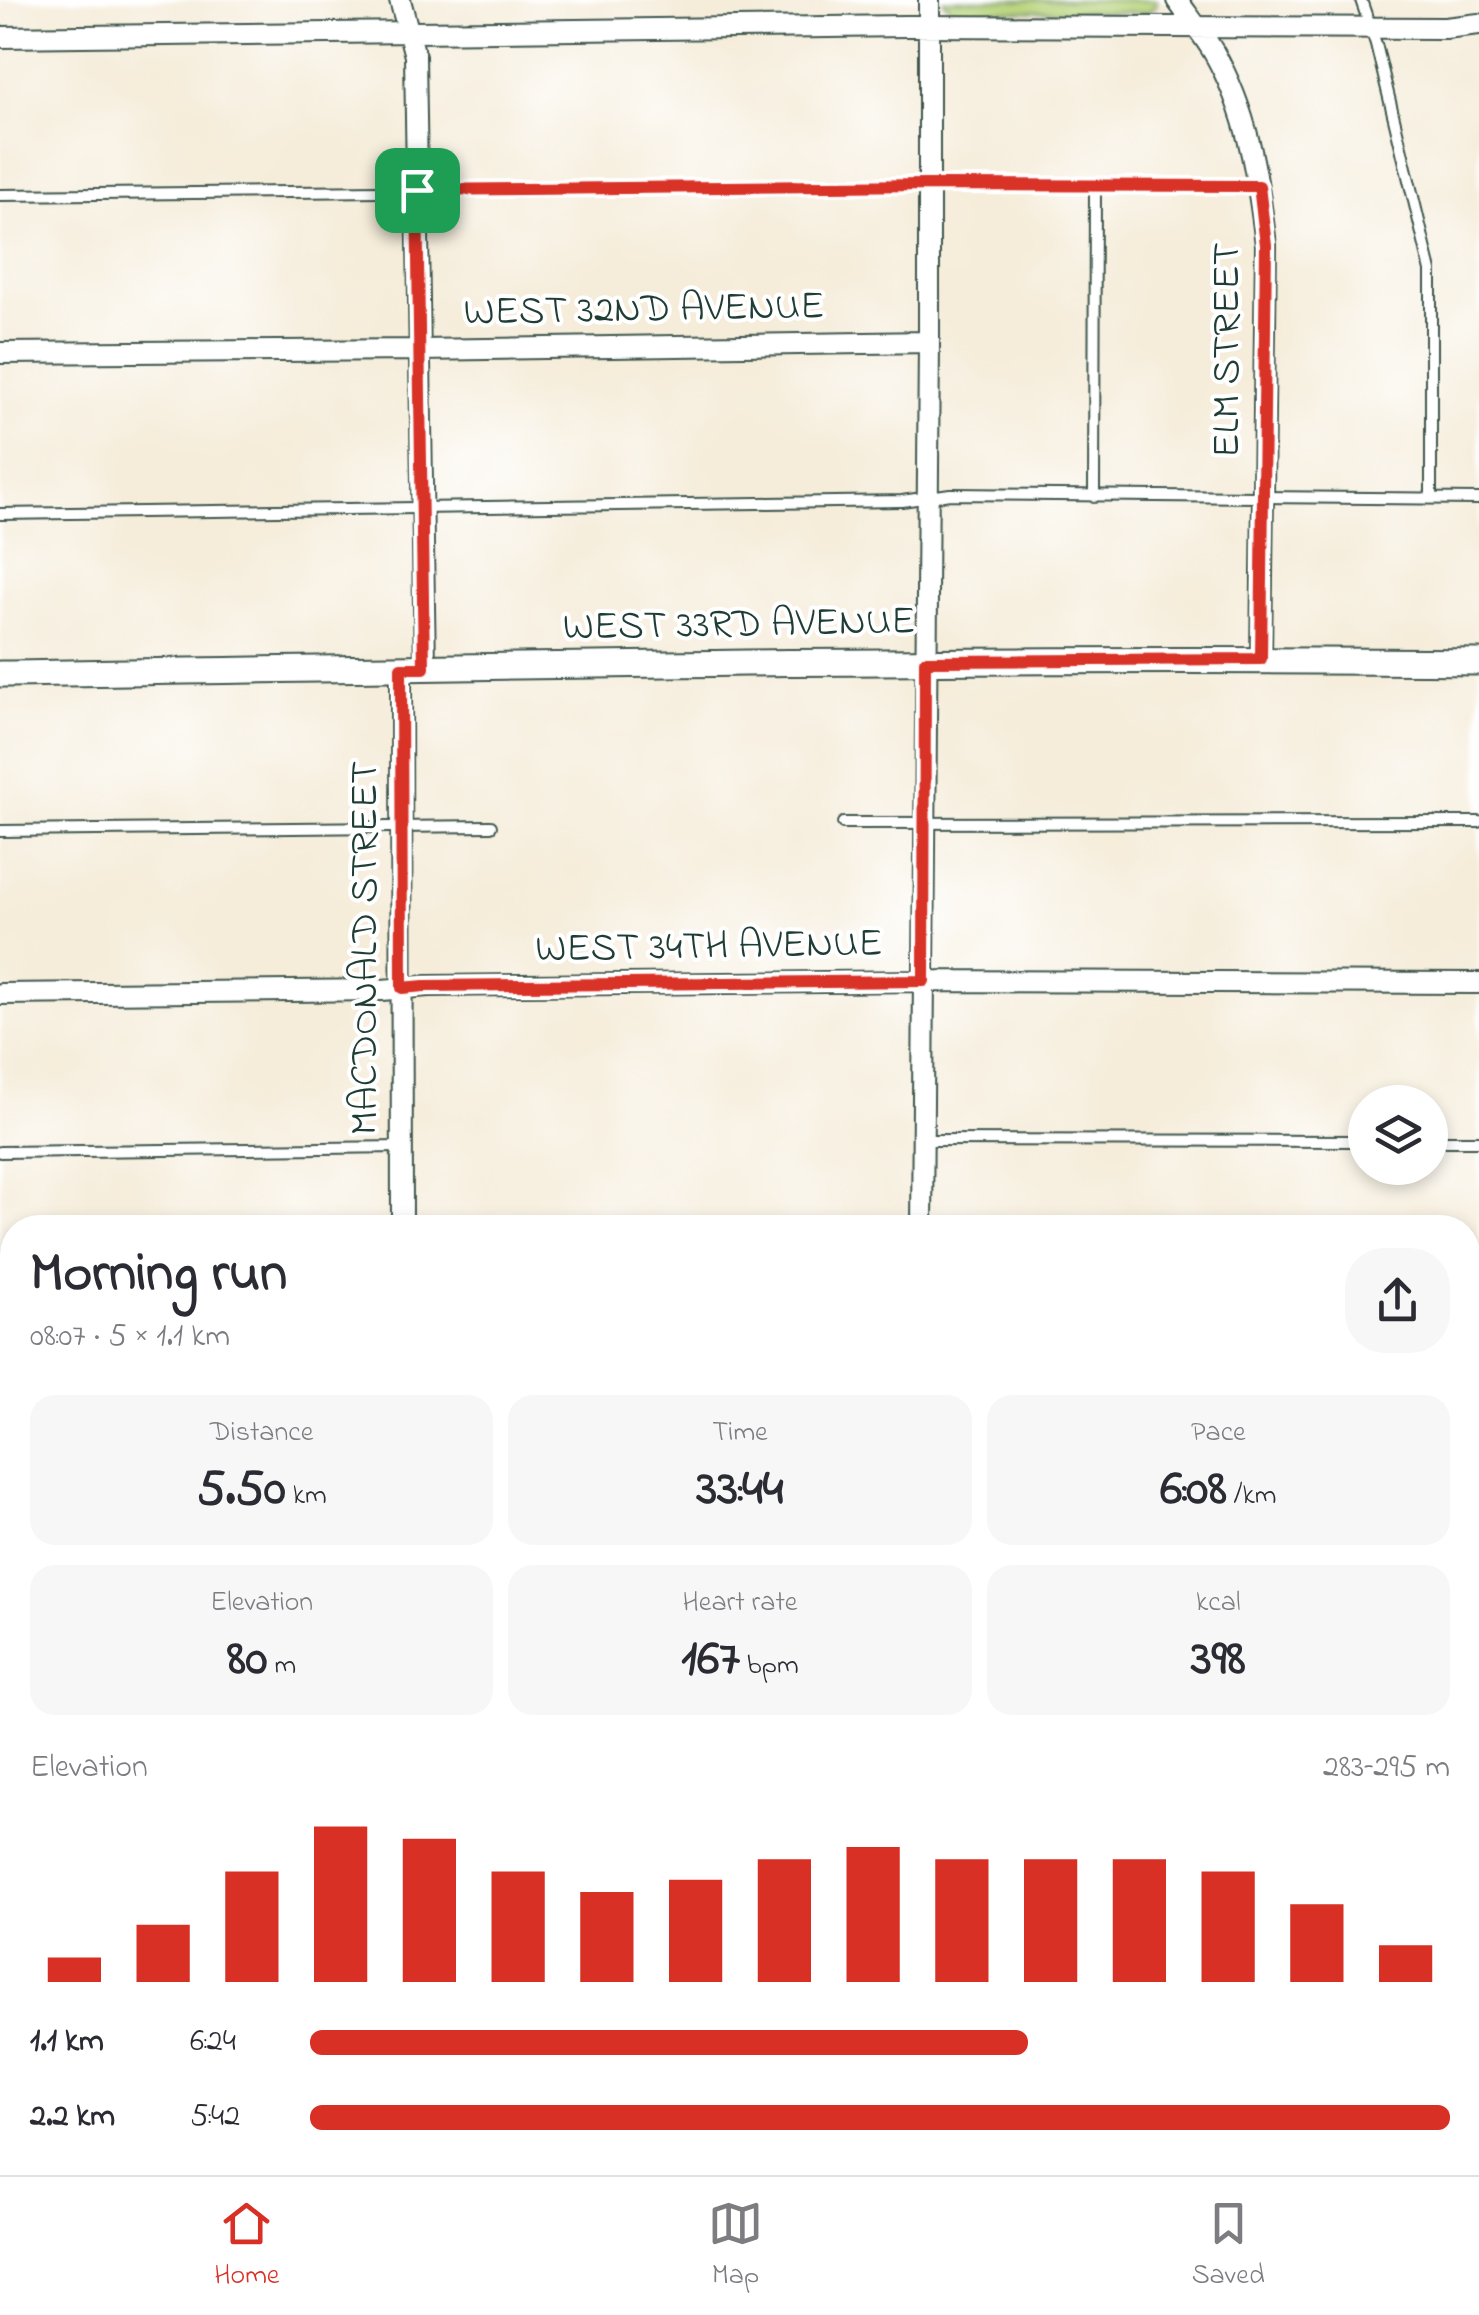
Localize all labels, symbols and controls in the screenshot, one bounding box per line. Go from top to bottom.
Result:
pin [375,148,460,233]
icon: arrive [390,163,445,218]
street label: ELM STREET [1199,242,1258,458]
street label: WEST 32ND AVENUE [463,278,825,344]
street label: WEST 33RD AVENUE [562,593,916,659]
street label: MACDONALD STREET [337,761,396,1135]
street label: WEST 34TH AVENUE [535,915,883,981]
map controls [1348,1085,1448,1185]
button: layers [1348,1085,1448,1185]
text: Morning run [30,1236,287,1316]
button: share [1345,1248,1450,1353]
text: 08:07 · 5 × 1.1 km [30,1314,230,1361]
text: Distance [210,1413,313,1454]
text: Time [712,1413,768,1454]
text: Pace [1191,1413,1246,1454]
text: 5.50 [197,1454,286,1527]
text: 33:44 [697,1454,783,1527]
text: 6:08 [1160,1454,1227,1527]
text: km [286,1476,327,1517]
text: /km [1227,1476,1276,1517]
text: Elevation [210,1583,313,1624]
text: Heart rate [683,1583,797,1624]
text: kcal [1196,1583,1241,1624]
text: 80 [227,1624,267,1697]
text: 167 [681,1624,740,1697]
text: 398 [1191,1624,1246,1697]
text: m [267,1646,296,1687]
text: bpm [740,1646,799,1687]
text: Elevation [30,1745,148,1792]
text: 283–295 m [1323,1745,1450,1792]
text: 1.1 km [30,2019,104,2066]
text: 6:24 [190,2019,236,2066]
text: 2.2 km [30,2094,115,2141]
text: 5:42 [190,2094,240,2141]
tab: Home [214,2196,279,2297]
tab: Map [708,2196,763,2297]
tab: Saved [1192,2196,1265,2297]

